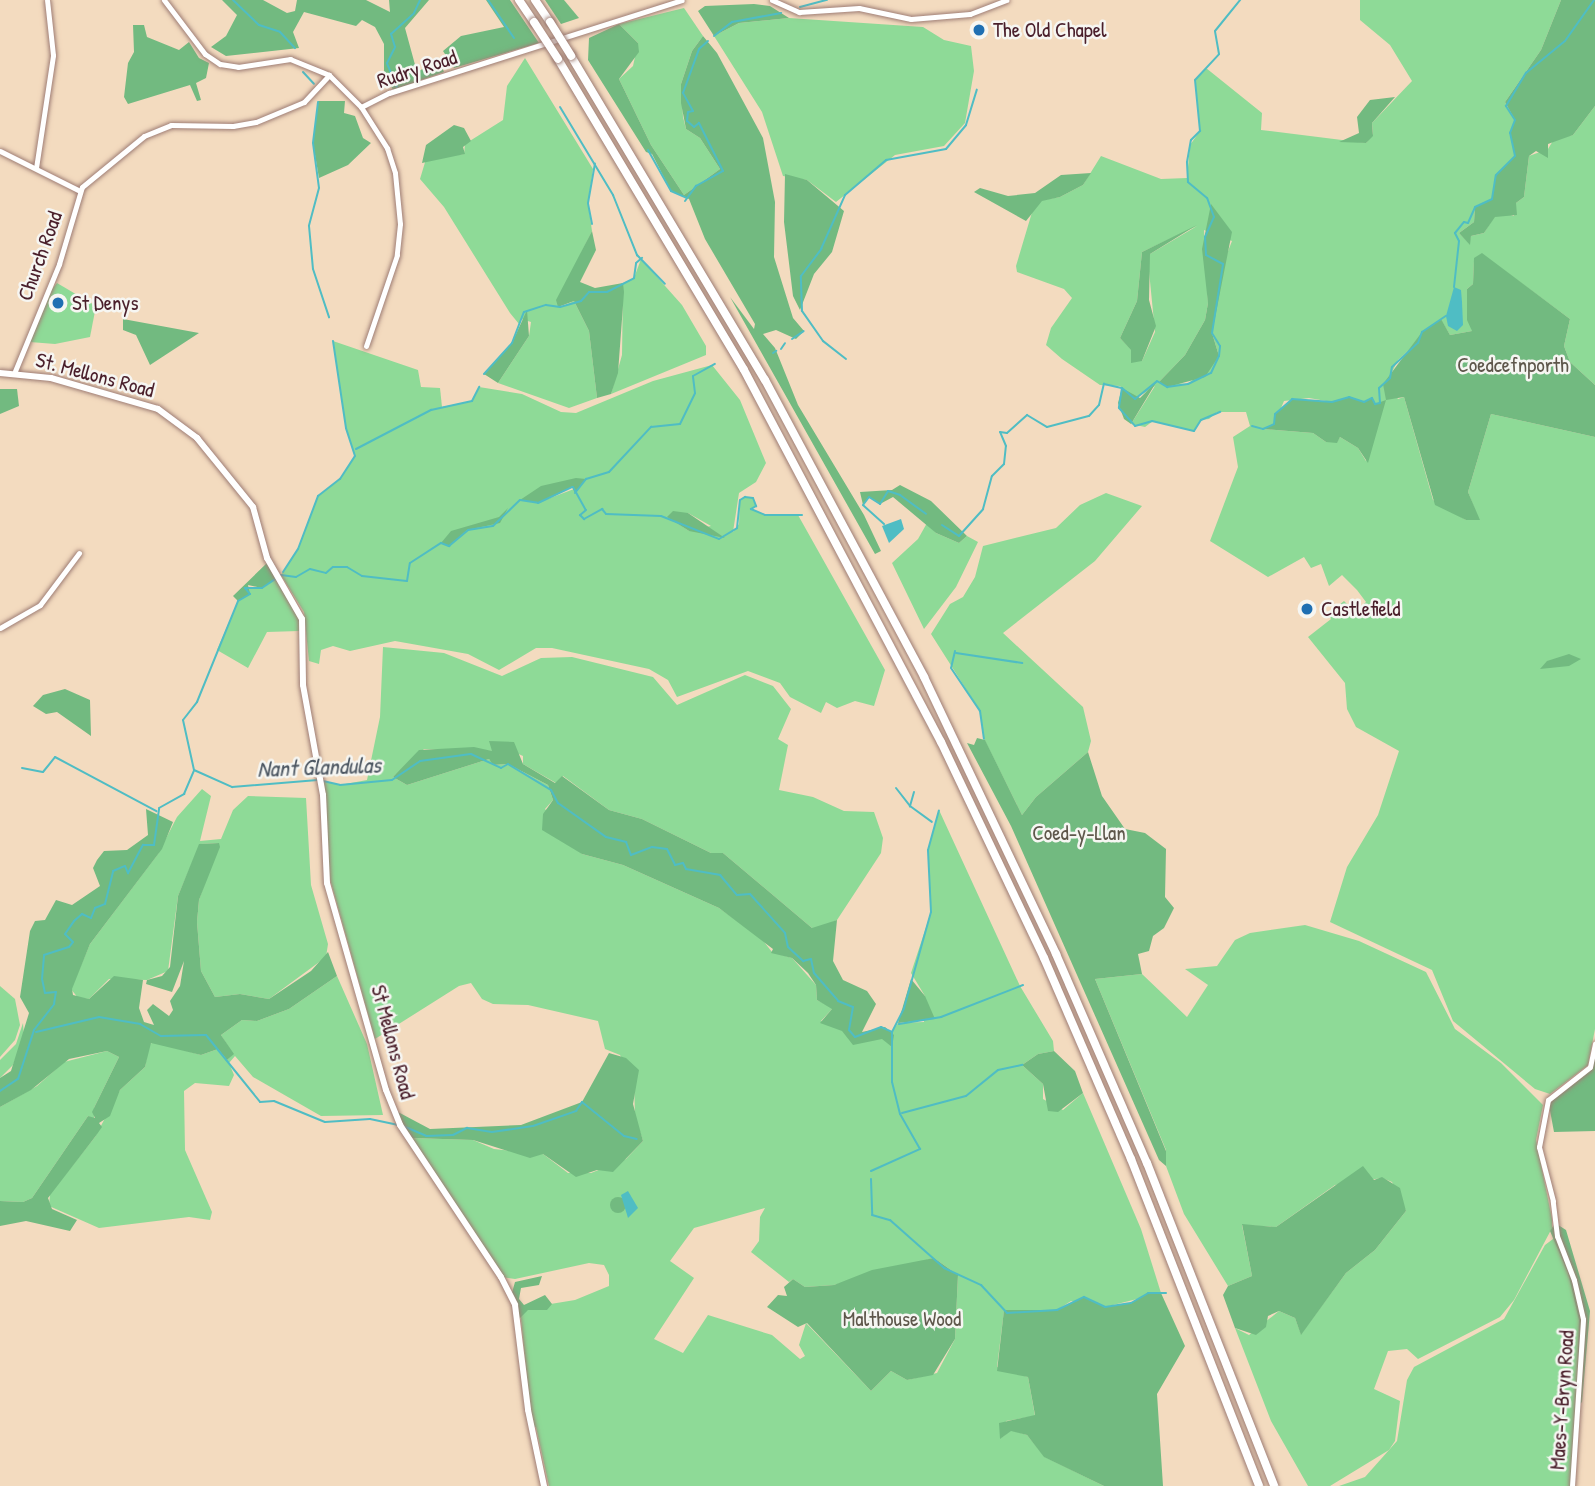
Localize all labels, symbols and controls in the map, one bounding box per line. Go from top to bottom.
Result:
place label: The Old Chapel [993,17,1107,43]
marker: The Old Chapel [971,22,987,38]
street label: Rudry Road [374,44,460,94]
street label: Church Road [12,208,68,304]
place label: St Denys [72,290,138,316]
marker: St Denys [50,295,66,311]
street label: St. Mellons Road [33,347,157,403]
park label: Coedcefnporth [1457,352,1569,378]
place label: Castlefield [1321,596,1401,622]
marker: Castlefield [1299,601,1315,617]
water label: Nant Glandulas [257,751,381,783]
park label: Coed-y-Llan [1032,820,1126,846]
street label: St Mellons Road [366,982,420,1102]
park label: Malthouse Wood [843,1306,961,1332]
street label: Maes-Y-Bryn Road [1545,1329,1579,1471]

